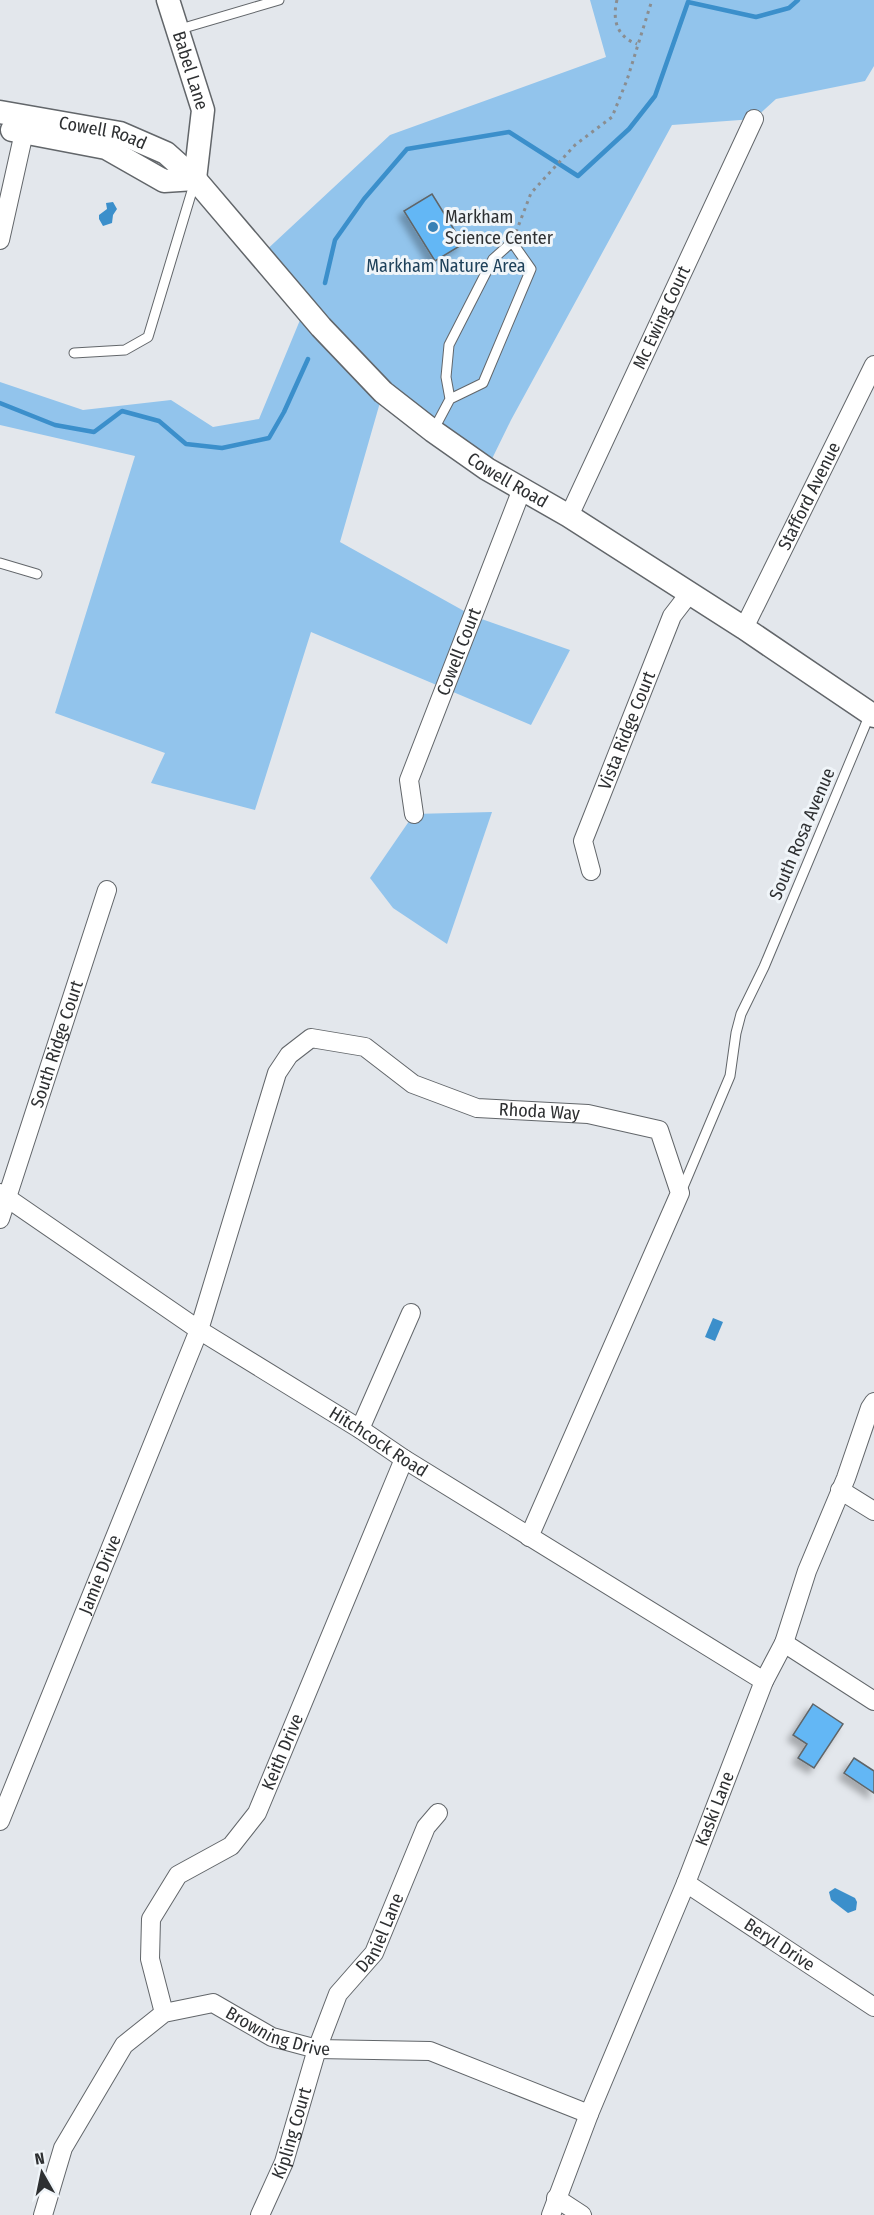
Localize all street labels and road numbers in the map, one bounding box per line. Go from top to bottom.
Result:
street label: Babel Lane [168,28,213,113]
street label: Cowell Road [57,112,150,154]
street label: Mc Ewing Court [628,262,695,373]
street label: Stafford Avenue [773,439,845,554]
street label: Cowell Road [463,448,552,513]
street label: Cowell Court [432,604,486,699]
street label: Vista Ridge Court [593,668,660,793]
street label: South Rosa Avenue [764,765,840,903]
street label: South Ridge Court [26,977,88,1111]
street label: Rhoda Way [498,1098,580,1125]
street label: Hitchcock Road [325,1402,432,1482]
street label: Jamie Drive [74,1532,126,1617]
street label: Keith Drive [257,1710,308,1793]
street label: Kaski Lane [690,1768,739,1849]
street label: Daniel Lane [351,1890,409,1977]
street label: Beryl Drive [740,1913,819,1976]
street label: Browning Drive [222,2002,330,2060]
street label: Kipling Court [267,2085,316,2183]

